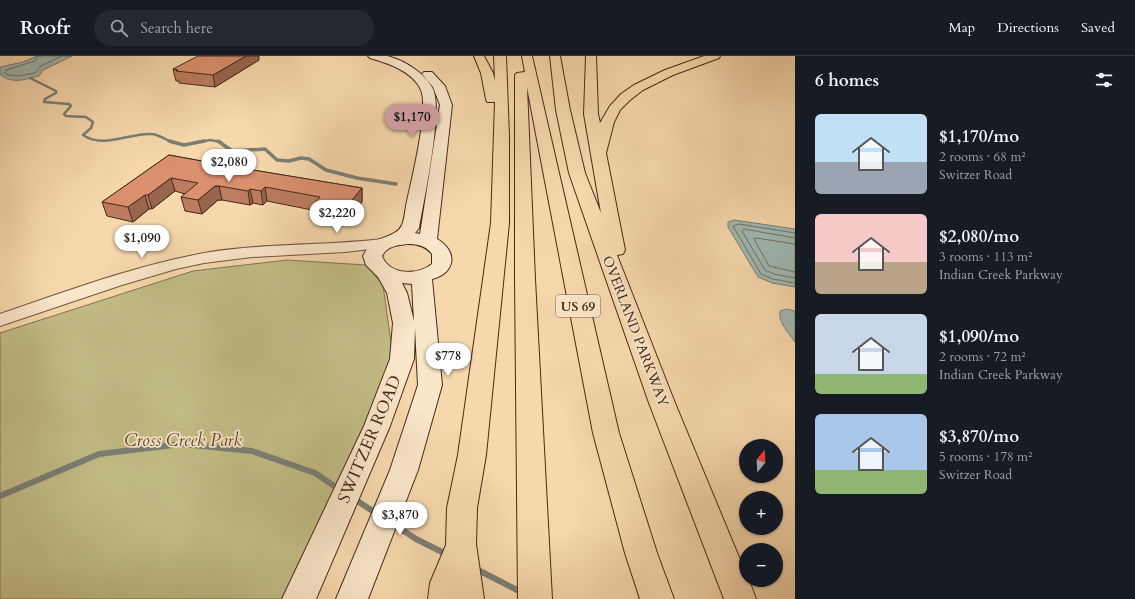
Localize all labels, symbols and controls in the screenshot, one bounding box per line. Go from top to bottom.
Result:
search box [94,10,374,46]
text: Roofr [20,15,70,41]
icon: search [108,17,130,39]
text: Search here [140,18,213,38]
text: Map [949,18,975,37]
text: Directions [997,18,1059,37]
text: Saved [1081,18,1115,37]
text: 6 homes [815,69,879,92]
icon: filters [1093,69,1115,91]
pin: $1,170 [379,104,445,138]
text: $1,170 [393,108,431,126]
text: $1,170/mo [939,125,1019,148]
icon: home [847,130,895,178]
text: 2 rooms · 68 m² [939,148,1026,166]
pin: $2,080 [196,149,262,183]
text: $2,080 [210,153,248,171]
text: Switzer Road [939,166,1012,184]
pin: $2,220 [304,200,370,234]
text: $2,220 [318,204,356,222]
pin: $1,090 [109,225,175,259]
text: $2,080/mo [939,225,1019,248]
text: $1,090 [123,229,161,247]
icon: home [847,230,895,278]
text: 3 rooms · 113 m² [939,248,1032,266]
street label: OVERLAND PARKWAY [598,253,673,410]
text: Indian Creek Parkway [939,266,1063,284]
road number: US 69 [556,295,600,317]
text: $1,090/mo [939,325,1019,348]
icon: home [847,330,895,378]
pin: $778 [424,343,472,377]
text: $778 [435,347,461,365]
text: 2 rooms · 72 m² [939,348,1026,366]
text: Indian Creek Parkway [939,366,1063,384]
street label: SWITZER ROAD [332,372,407,507]
text: $3,870/mo [939,425,1019,448]
park label: Cross Creek Park [124,429,242,452]
icon: home [847,430,895,478]
north arrow [739,439,783,483]
map controls [739,439,783,587]
text: 5 rooms · 178 m² [939,448,1032,466]
text: Switzer Road [939,466,1012,484]
button: + [739,491,783,535]
pin: $3,870 [367,502,433,536]
text: $3,870 [381,506,419,524]
button: − [739,543,783,587]

